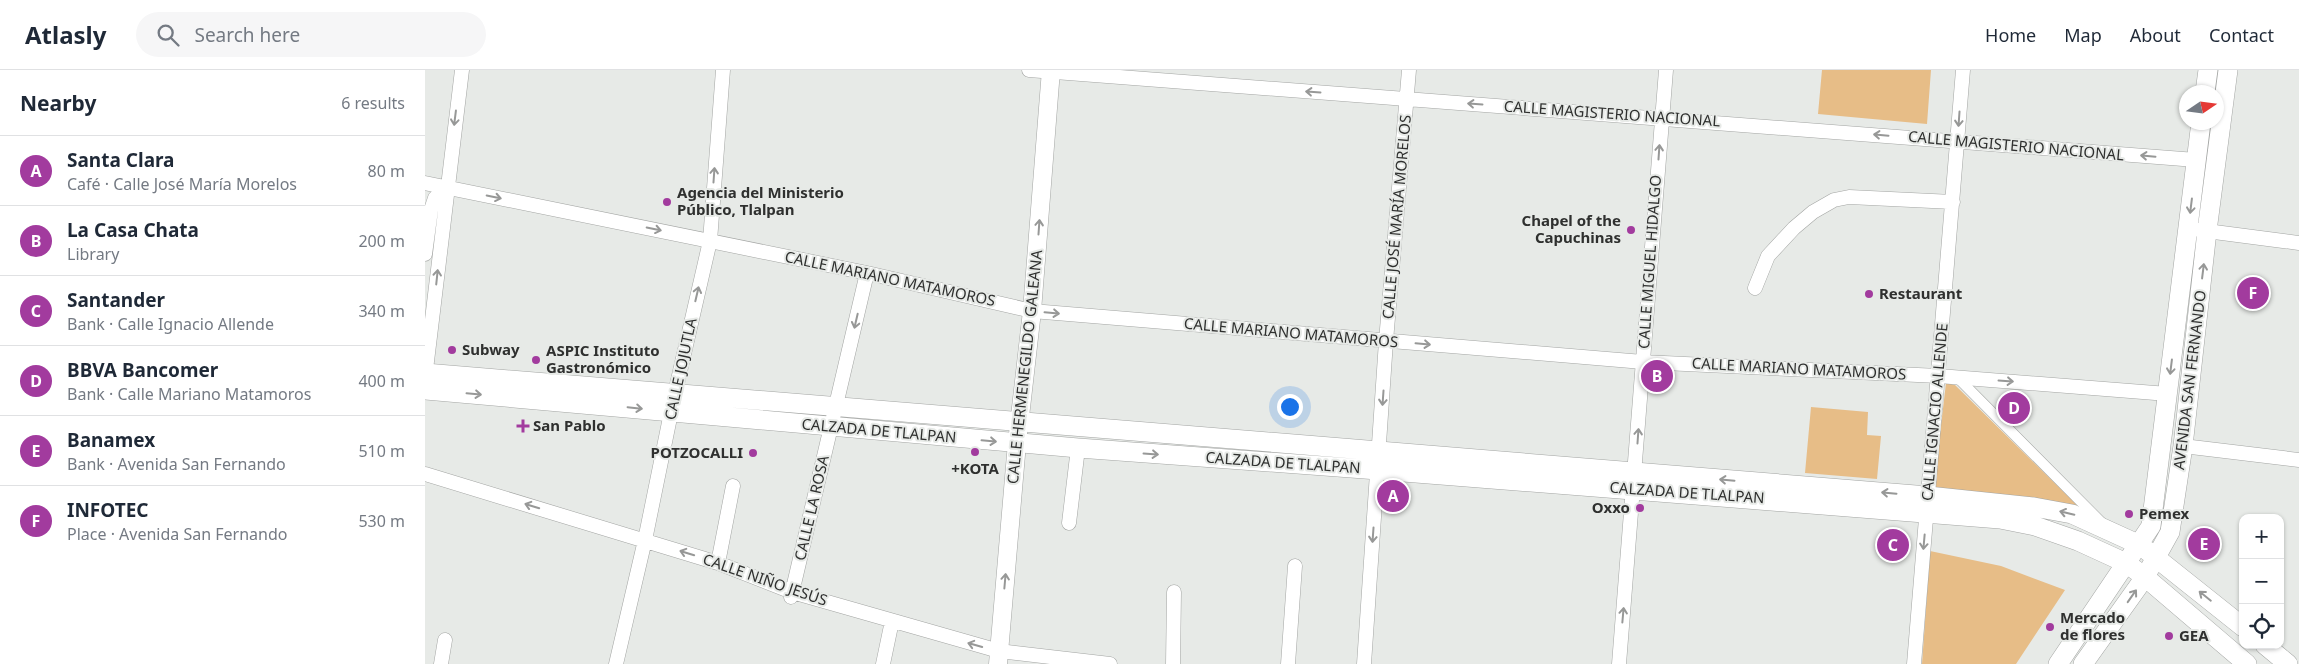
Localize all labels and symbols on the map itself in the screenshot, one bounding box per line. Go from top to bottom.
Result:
north arrow [2179,85,2224,130]
one-way arrow [1305,87,1321,96]
street label: CALLE MAGISTERIO NACIONAL [1503,95,1721,131]
one-way arrow [1467,99,1483,109]
one-way arrow [450,110,460,126]
one-way arrow [1954,110,1964,126]
street label: CALLE JOSÉ MARÍA MORELOS [1377,114,1415,320]
street label: CALLE MAGISTERIO NACIONAL [1907,126,2125,164]
one-way arrow [1873,130,1889,140]
one-way arrow [1654,144,1664,160]
one-way arrow [2140,152,2156,161]
one-way arrow [710,167,719,183]
street label: CALLE MIGUEL HIDALGO [1633,174,1665,350]
place label: Agencia del Ministerio Público, Tlalpan [677,182,844,219]
one-way arrow [486,192,502,202]
marker: Agencia del Ministerio Público, Tlalpan [661,196,673,208]
one-way arrow [2186,197,2196,213]
place label: Chapel of the Capuchinas [1522,210,1621,247]
one-way arrow [1034,219,1043,235]
marker: Chapel of the Capuchinas [1625,224,1637,236]
one-way arrow [645,225,661,234]
street label: CALLE MARIANO MATAMOROS [783,246,997,310]
street label: CALLE HERMENEGILDO GALEANA [1002,248,1046,485]
one-way arrow [2198,264,2208,280]
one-way arrow [432,270,441,286]
pin: F [2237,274,2269,312]
place label: Restaurant [1879,283,1963,303]
one-way arrow [693,287,702,303]
marker: Restaurant [1863,288,1875,300]
street label: AVENIDA SAN FERNANDO [2168,289,2210,471]
one-way arrow [1044,308,1060,317]
one-way arrow [851,312,860,328]
street label: CALLE MARIANO MATAMOROS [1183,313,1399,351]
street label: CALLE JOJUTLA [659,316,701,422]
street label: CALLE IGNACIO ALLENDE [1916,322,1952,502]
place label: Subway [462,339,520,359]
one-way arrow [1415,339,1431,349]
place label: ASPIC Instituto Gastronómico [546,340,660,377]
marker: Subway [446,344,458,356]
street label: CALLE MARIANO MATAMOROS [1691,352,1907,384]
marker: ASPIC Instituto Gastronómico [530,354,542,366]
pin: B [1641,357,1673,395]
one-way arrow [2166,359,2176,375]
one-way arrow [1998,376,2014,386]
one-way arrow [465,389,481,399]
one-way arrow [1378,389,1387,405]
pin: D [1998,389,2030,427]
your location [1277,394,1303,420]
one-way arrow [627,404,643,413]
street label: CALZADA DE TLALPAN [801,413,957,447]
place label: San Pablo [533,415,606,435]
marker: San Pablo [517,420,529,432]
one-way arrow [1633,428,1642,444]
one-way arrow [981,436,997,445]
place label: POTZOCALLI [651,442,743,462]
marker: +KOTA [969,446,981,458]
marker: POTZOCALLI [747,447,759,459]
street label: CALZADA DE TLALPAN [1205,447,1361,477]
one-way arrow [1143,449,1159,458]
street label: CALLE LA ROSA [789,453,833,562]
place label: +KOTA [951,458,999,478]
one-way arrow [1719,475,1735,484]
pin: A [1377,477,1409,515]
street label: CALZADA DE TLALPAN [1609,477,1765,507]
one-way arrow [1881,488,1897,497]
place label: Oxxo [1592,497,1630,517]
one-way arrow [524,500,540,510]
marker: Oxxo [1634,502,1646,514]
place label: Pemex [2139,503,2190,523]
one-way arrow [2060,508,2076,517]
marker: Pemex [2123,508,2135,520]
pin: E [2188,525,2220,563]
pin: C [1877,526,1909,564]
one-way arrow [1369,527,1378,543]
one-way arrow [1919,534,1928,550]
one-way arrow [679,548,695,558]
street label: CALLE NIÑO JESÚS [700,548,830,610]
one-way arrow [1000,573,1010,589]
one-way arrow [2127,589,2137,603]
one-way arrow [2199,591,2212,602]
place label: Mercado de flores [2060,607,2125,644]
one-way arrow [1618,608,1628,624]
marker: Mercado de flores [2044,621,2056,633]
place label: GEA [2179,625,2209,645]
marker: GEA [2163,630,2175,642]
one-way arrow [968,639,984,649]

